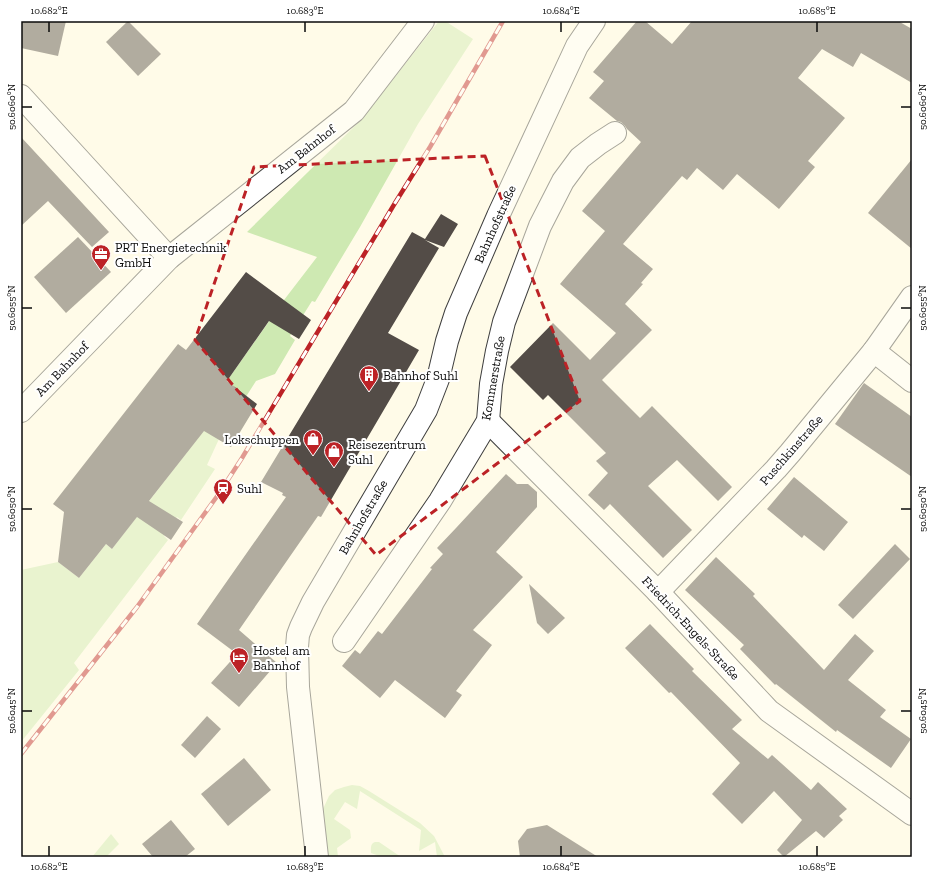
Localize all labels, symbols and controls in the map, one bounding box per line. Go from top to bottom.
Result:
text: 10.682°E [30,5,68,17]
text: 10.683°E [287,5,324,17]
text: 10.684°E [542,5,580,17]
text: 10.685°E [798,5,836,17]
text: 50.6060°N [6,83,18,130]
text: 50.6060°N [917,83,929,130]
street label: Am Bahnhof [274,121,339,176]
street label: Bahnhofstraße [471,183,519,265]
place label: PRT Energietechnik GmbH [115,240,227,270]
office icon: PRT Energietechnik GmbH [90,243,112,271]
text: 50.6055°N [6,285,18,331]
text: 50.6055°N [917,285,929,331]
street label: Kommerstraße [478,335,508,421]
street label: Am Bahnhof [32,338,92,399]
building icon: Bahnhof Suhl [358,364,380,392]
place label: Bahnhof Suhl [383,368,458,383]
street label: Puschkinstraße [756,412,826,488]
shop icon: Lokschuppen [302,428,324,456]
place label: Lokschuppen [224,432,300,447]
place label: Reisezentrum Suhl [348,437,427,467]
shop icon: Reisezentrum Suhl [323,440,345,468]
station icon: Suhl [212,477,234,505]
street label: Bahnhofstraße [336,477,390,557]
place label: Suhl [237,481,263,496]
text: 50.6050°N [6,485,18,532]
text: 50.6050°N [917,485,929,532]
street label: Friedrich-Engels-Straße [639,573,743,683]
place label: Hostel am Bahnhof [253,643,311,673]
hotel icon: Hostel am Bahnhof [228,646,250,674]
text: 50.6045°N [6,688,18,734]
text: 50.6045°N [917,688,929,734]
text: 10.682°E [30,861,68,873]
text: 10.683°E [287,861,324,873]
text: 10.684°E [542,861,580,873]
text: 10.685°E [798,861,836,873]

